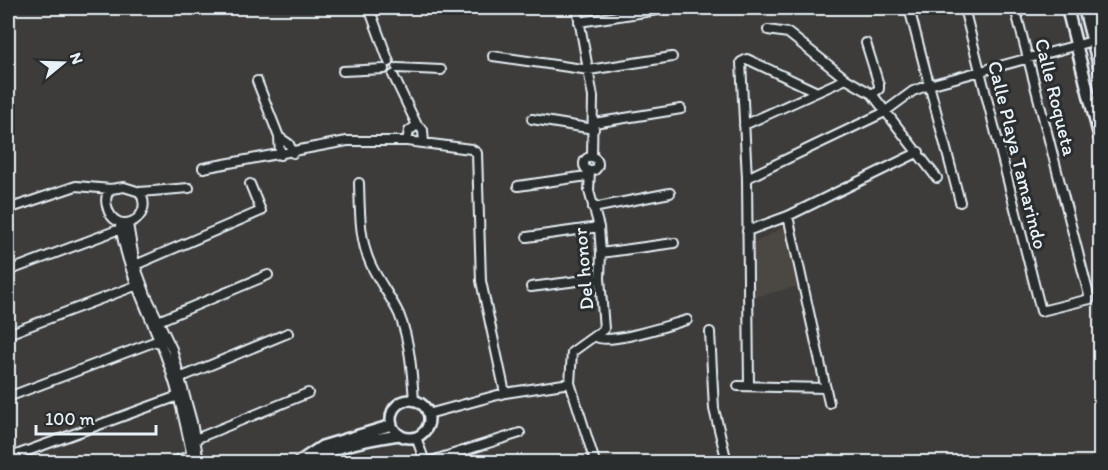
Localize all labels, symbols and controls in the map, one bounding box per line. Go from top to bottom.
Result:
north arrow [33,33,93,93]
street label: Calle Roqueta [1030,36,1082,159]
text: N [66,50,87,66]
street label: Calle Playa Tamarindo [983,58,1053,252]
street label: Del honor [567,227,599,311]
scale bar [36,398,156,436]
text: 100 m [45,408,95,430]

